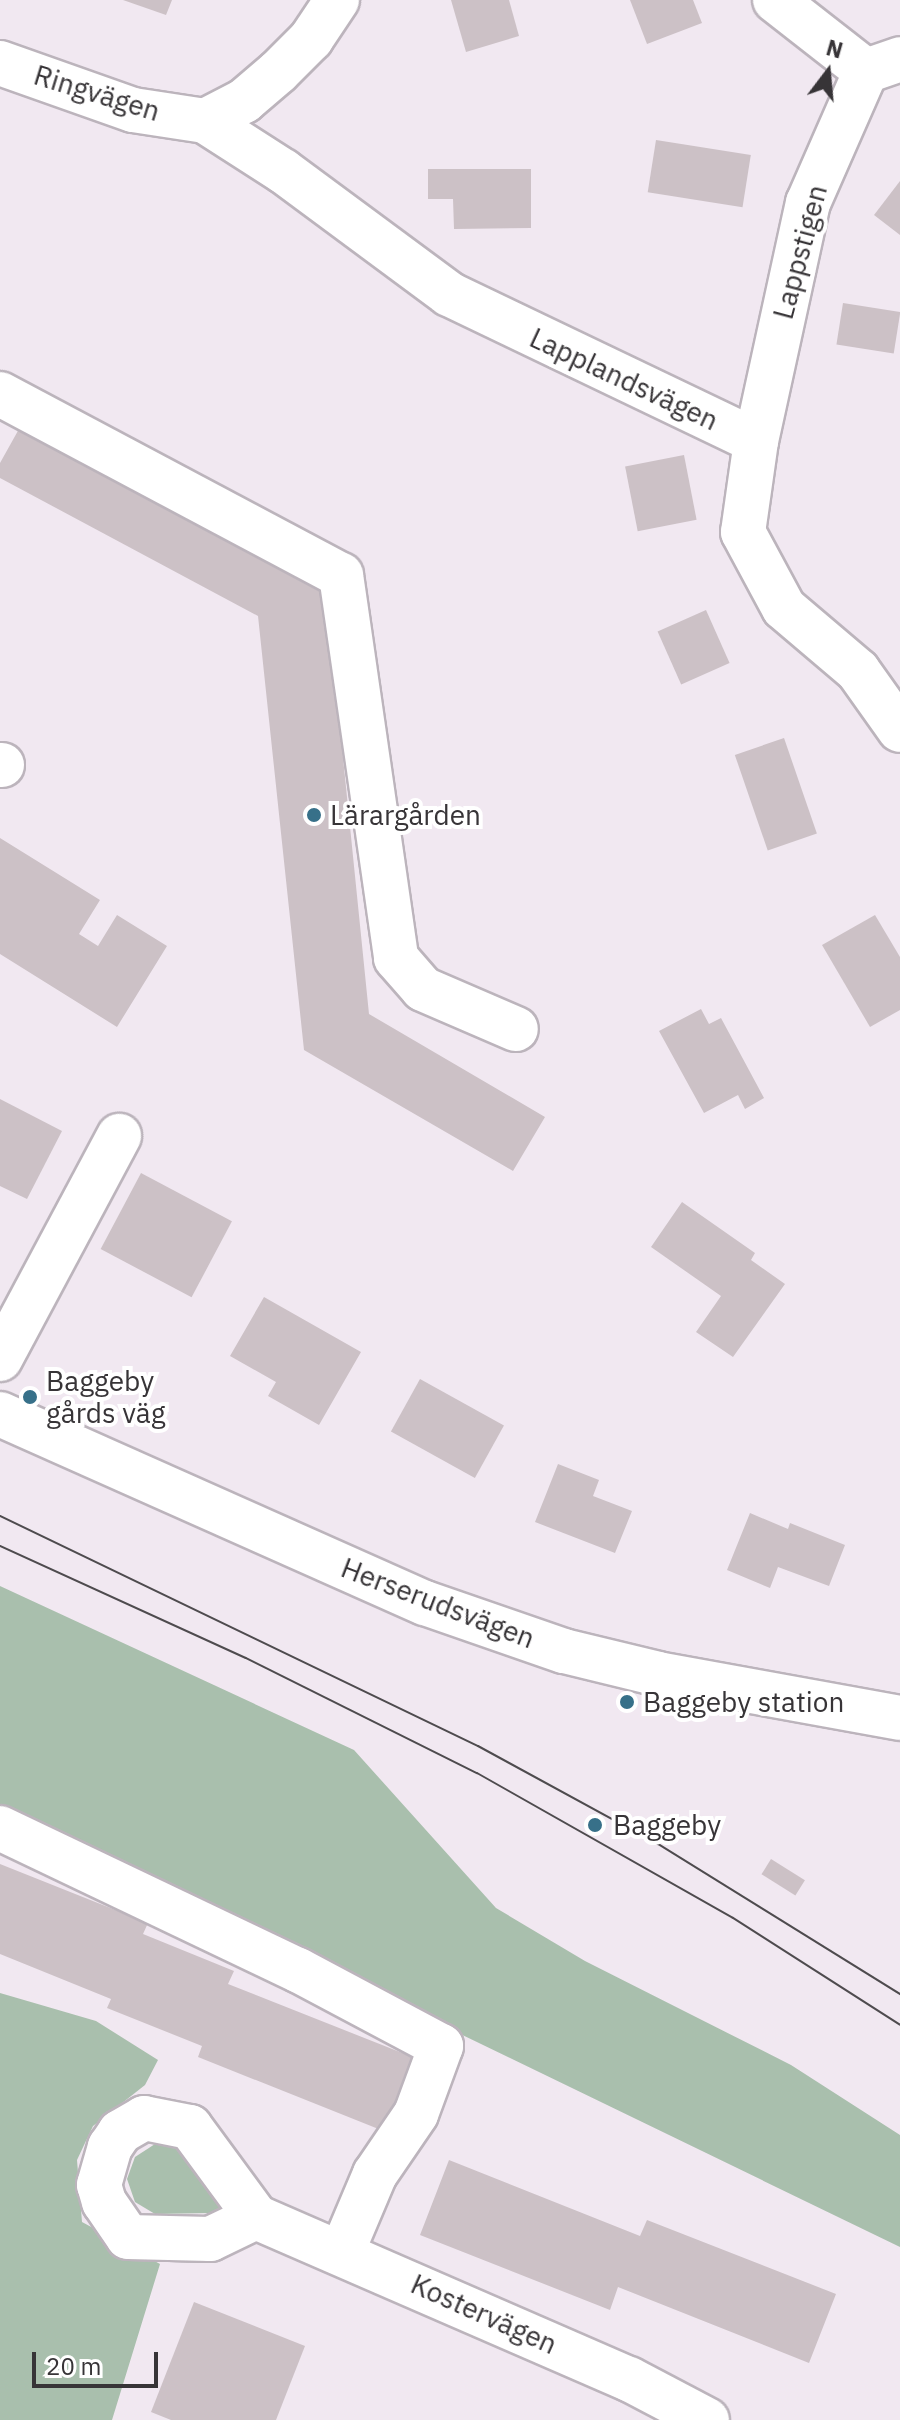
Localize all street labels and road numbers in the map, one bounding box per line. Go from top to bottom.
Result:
street label: Ringvägen [30,58,164,128]
street label: Lappstigen [766,181,834,323]
street label: Lapplandsvägen [525,321,723,437]
street label: Herserudsvägen [337,1551,539,1655]
street label: Kostervägen [406,2267,562,2361]

